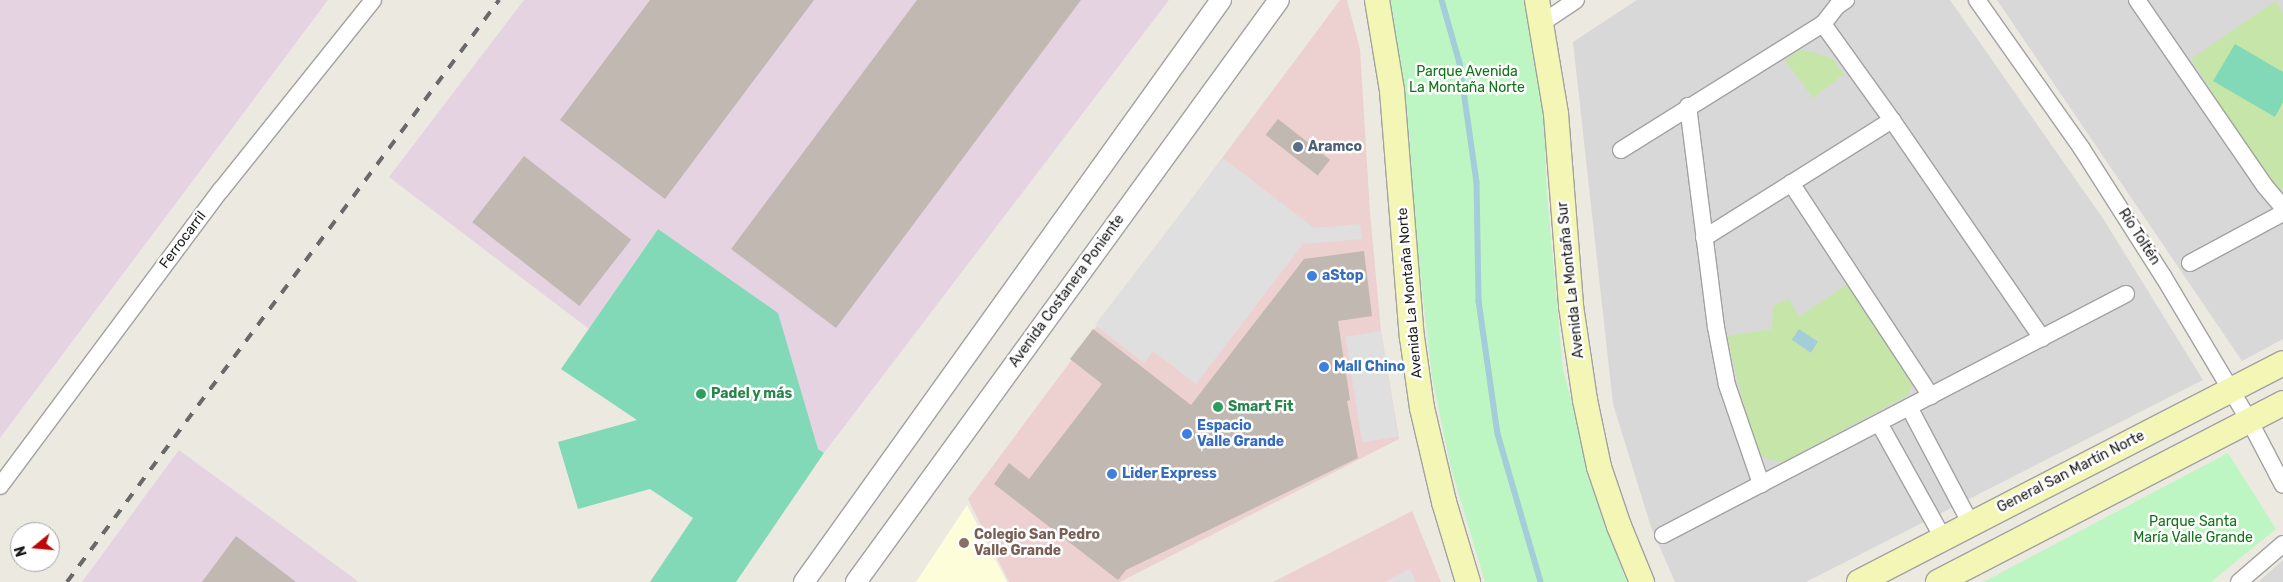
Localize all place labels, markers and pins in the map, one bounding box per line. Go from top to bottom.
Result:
place label: Aramco [1308,139,1362,155]
marker: Aramco [1292,141,1304,153]
place label: aStop [1322,268,1363,284]
marker: aStop [1306,270,1318,282]
place label: Mall Chino [1334,359,1405,375]
marker: Mall Chino [1318,361,1330,373]
place label: Padel y más [711,386,793,402]
marker: Padel y más [695,388,707,400]
place label: Smart Fit [1228,399,1293,415]
marker: Smart Fit [1212,401,1224,413]
place label: Espacio Valle Grande [1197,418,1284,451]
marker: Espacio Valle Grande [1181,428,1193,440]
place label: Lider Express [1122,466,1217,482]
marker: Lider Express [1106,468,1118,480]
place label: Colegio San Pedro Valle Grande [974,527,1100,560]
marker: Colegio San Pedro Valle Grande [958,537,970,549]

